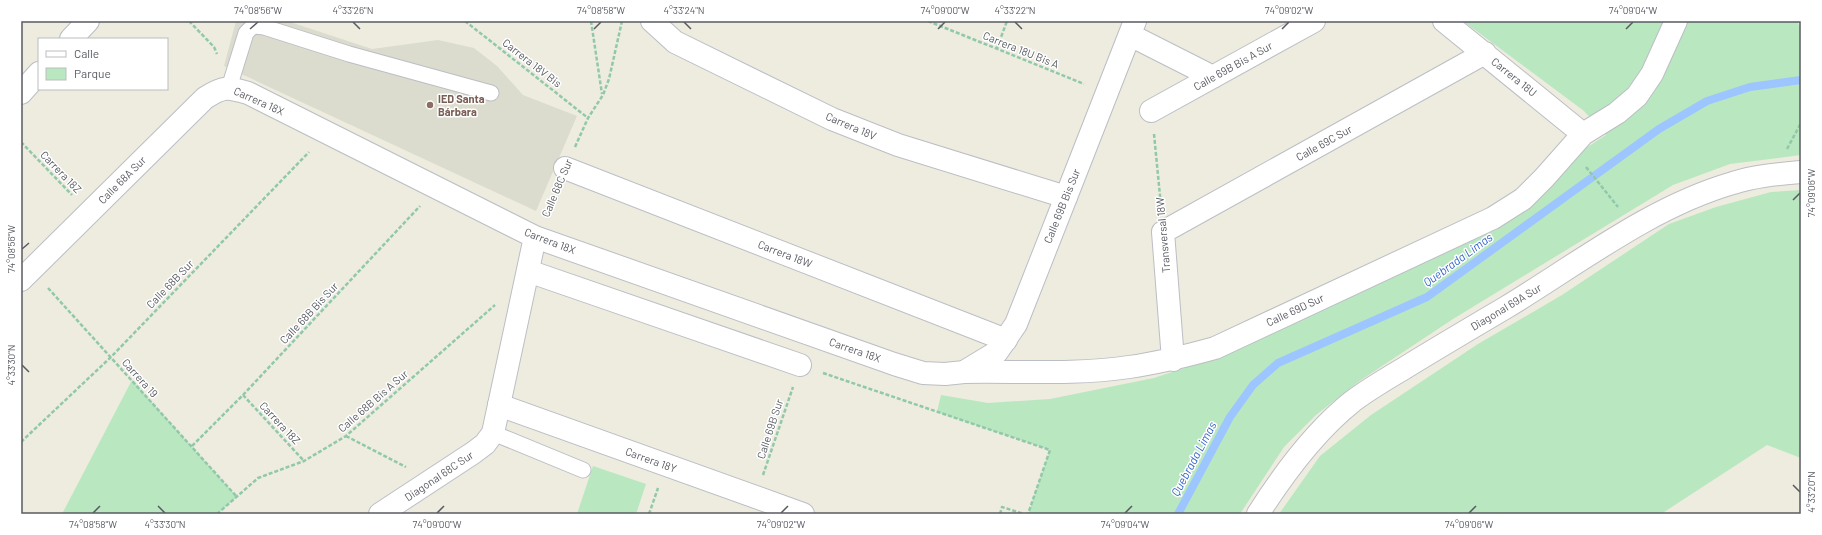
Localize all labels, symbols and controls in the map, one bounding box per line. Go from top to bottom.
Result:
text: 74°08'56"W [234,4,282,16]
text: 4°33'26"N [333,4,373,16]
text: 74°08'58"W [577,4,625,16]
text: 4°33'24"N [663,4,705,16]
text: 74°09'00"W [921,4,970,16]
text: 4°33'22"N [994,4,1036,16]
text: 74°09'02"W [1265,4,1314,16]
text: 74°09'04"W [1609,4,1658,16]
street label: Carrera 18U Bis A [981,28,1061,71]
street label: Carrera 18V Bis [500,36,564,90]
legend [38,38,168,90]
street label: Calle 69B Bis A Sur [1191,38,1274,93]
text: Calle [74,46,99,60]
street label: Carrera 18U [1489,54,1540,99]
text: Parque [74,66,111,80]
street label: Carrera 18X [232,84,287,118]
place label: IED Santa Bárbara [438,92,485,118]
marker: IED Santa Bárbara [425,100,435,110]
street label: Carrera 18V [824,109,879,142]
street label: Calle 69C Sur [1294,122,1354,163]
street label: Carrera 18Z [38,148,85,195]
street label: Calle 68A Sur [95,153,148,206]
street label: Calle 68C Sur [538,157,575,219]
street label: Calle 69B Bis Sur [1041,167,1082,245]
text: 74°09'06"W [1805,169,1817,217]
street label: Transversal 18W [1153,196,1172,273]
text: 74°08'56"W [5,225,17,273]
street label: Carrera 18X [523,225,578,256]
water label: Quebrada Limas [1420,229,1495,289]
street label: Carrera 18W [756,237,814,270]
street label: Calle 68B Sur [143,257,196,311]
street label: Calle 68B Bis Sur [277,279,340,346]
street label: Diagonal 69A Sur [1468,280,1543,333]
street label: Calle 69D Sur [1264,291,1326,329]
street label: Carrera 18X [828,335,883,365]
text: 4°33'30"N [5,344,17,386]
street label: Carrera 19 [120,356,161,400]
street label: Calle 68B Bis A Sur [335,367,410,434]
street label: Calle 69B Sur [754,397,785,460]
street label: Carrera 18Z [257,399,303,447]
water label: Quebrada Limas [1168,419,1219,498]
street label: Carrera 18Y [624,444,679,475]
street label: Diagonal 68C Sur [402,448,476,503]
text: 4°33'20"N [1805,471,1817,513]
text: 74°08'58"W [69,518,117,530]
text: 4°33'30"N [144,518,186,530]
text: 74°09'00"W [413,518,462,530]
text: 74°09'02"W [757,518,806,530]
text: 74°09'04"W [1101,518,1150,530]
text: 74°09'06"W [1445,518,1493,530]

